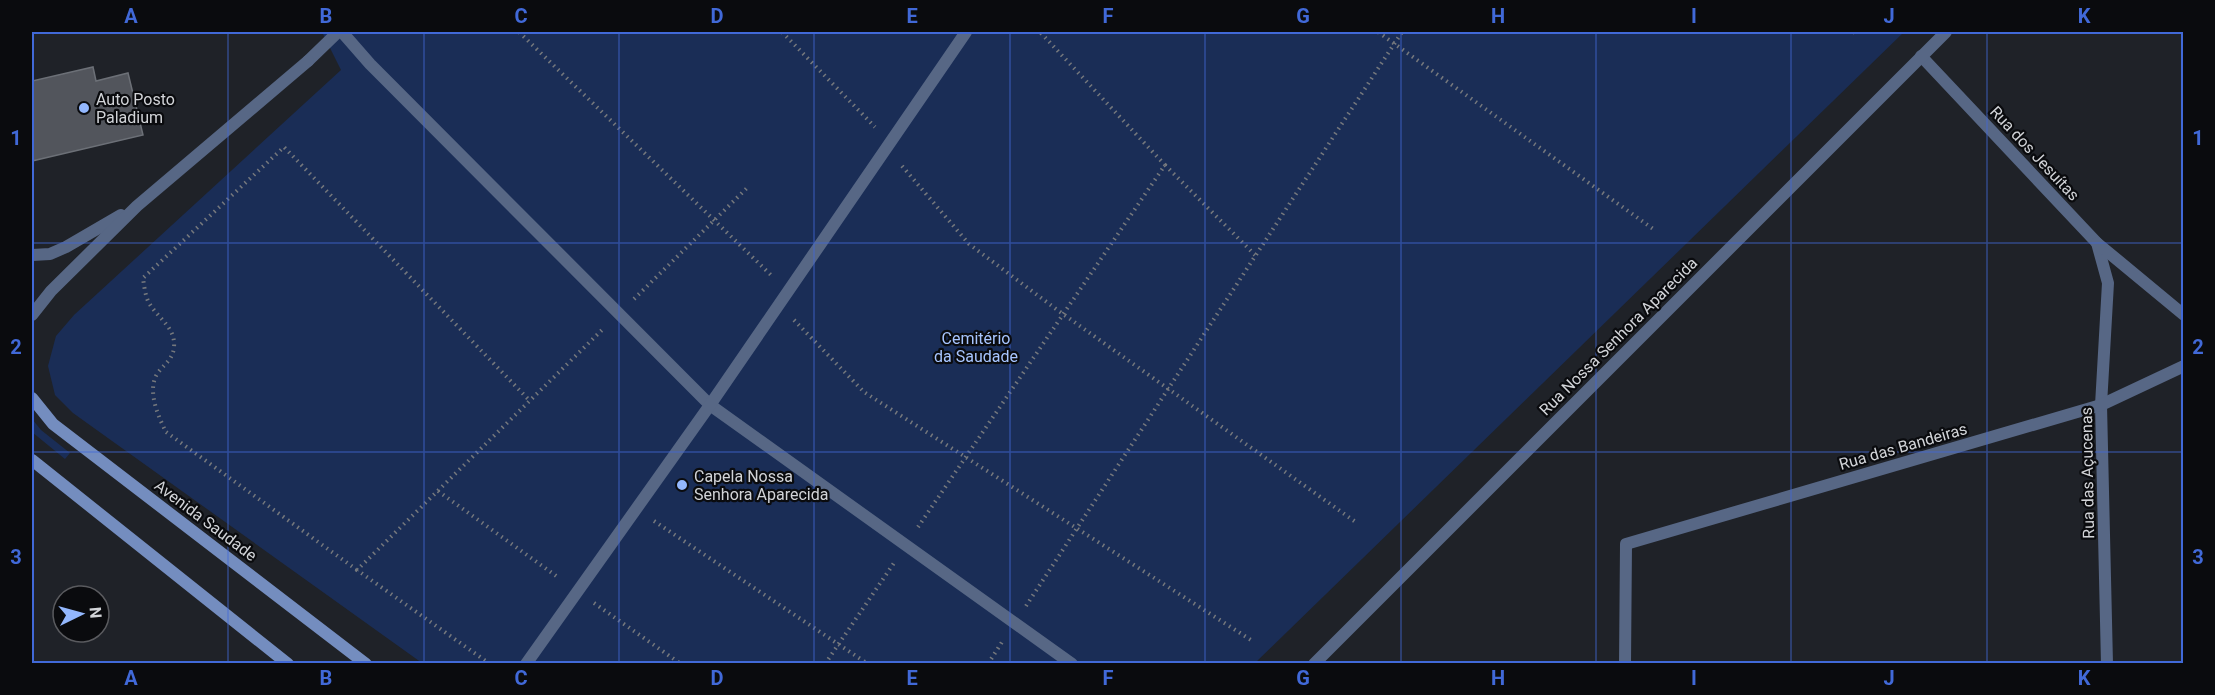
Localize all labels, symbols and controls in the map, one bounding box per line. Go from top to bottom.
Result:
text: A [124,4,138,28]
text: B [320,4,332,28]
text: C [514,4,528,28]
text: D [711,4,724,28]
text: E [906,4,918,28]
text: F [1103,4,1114,28]
text: G [1296,4,1310,28]
text: H [1491,4,1505,28]
text: I [1691,4,1697,28]
text: J [1883,4,1895,28]
text: K [2078,4,2091,28]
place label: Auto Posto Paladium [96,90,175,127]
marker: Auto Posto Paladium [77,101,91,115]
street label: Rua dos Jesuítas [1986,102,2083,205]
text: 1 [10,126,22,150]
text: 1 [2192,126,2204,150]
street label: Rua Nossa Senhora Aparecida [1535,253,1701,419]
park label: Cemitério da Saudade [934,329,1018,366]
text: 2 [10,335,22,359]
text: 2 [2192,335,2204,359]
street label: Rua das Açucenas [2077,407,2098,539]
street label: Rua das Bandeiras [1837,419,1969,474]
place label: Capela Nossa Senhora Aparecida [694,467,828,504]
street label: Avenida Saudade [151,476,260,565]
marker: Capela Nossa Senhora Aparecida [675,478,689,492]
text: 3 [10,545,22,569]
text: 3 [2192,545,2204,569]
north arrow [51,584,111,644]
text: N [85,606,105,619]
text: A [124,666,138,690]
text: B [320,666,332,690]
text: C [514,666,528,690]
text: D [711,666,724,690]
text: E [906,666,918,690]
text: F [1103,666,1114,690]
text: G [1296,666,1310,690]
text: H [1491,666,1505,690]
text: I [1691,666,1697,690]
text: J [1883,666,1895,690]
text: K [2078,666,2091,690]

